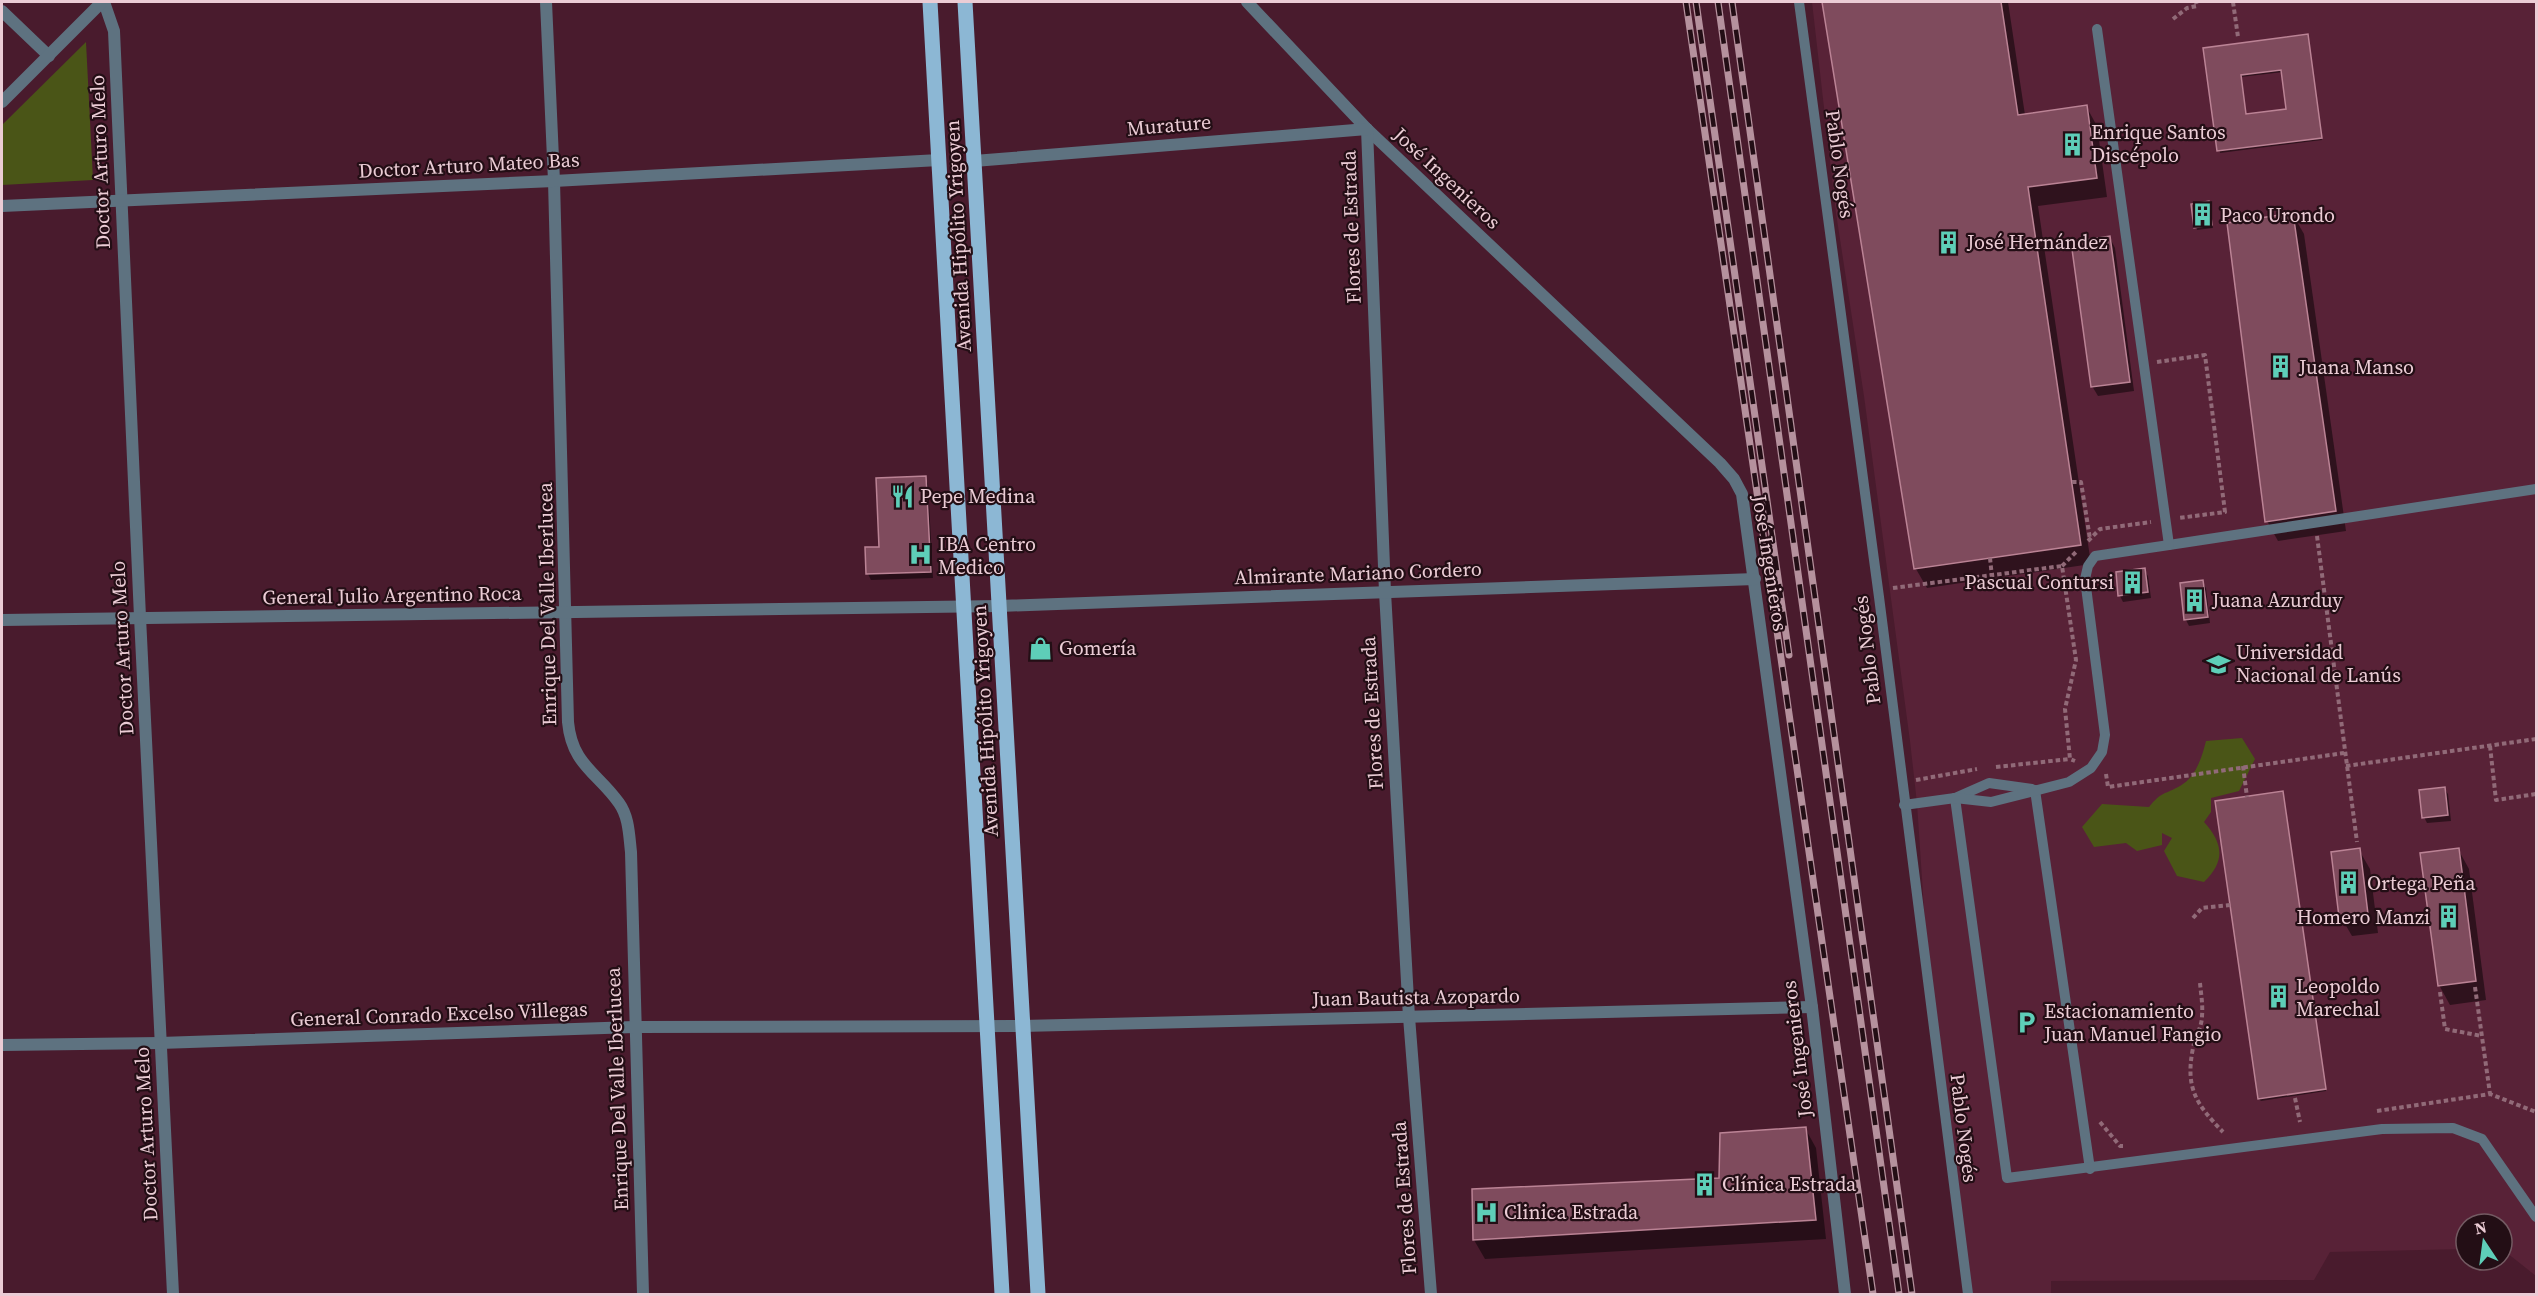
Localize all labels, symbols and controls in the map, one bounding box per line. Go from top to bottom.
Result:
street label: Doctor Arturo Melo [83,74,117,250]
street label: Murature [1126,107,1212,143]
street label: Pablo Nogés [1819,108,1861,220]
place label: Enrique Santos Discépolo [2091,118,2226,169]
street label: Avenida Hipólito Yrigoyen [938,119,978,353]
street label: José Ingenieros [1386,120,1507,235]
building icon: Enrique Santos Discépolo [2060,131,2086,157]
street label: Doctor Arturo Mateo Bas [358,145,580,185]
street label: Flores de Estrada [1334,149,1368,304]
place label: Paco Urondo [2220,201,2335,229]
building icon: Paco Urondo [2189,202,2215,228]
place label: José Hernández [1966,228,2108,256]
building icon: José Hernández [1936,229,1962,255]
place label: Juana Manso [2298,353,2414,381]
building icon: Juana Manso [2268,354,2294,380]
street label: Enrique Del Valle Iberlucea [531,481,563,726]
place label: Pepe Medina [920,482,1036,510]
restaurant icon: Pepe Medina [889,483,915,509]
street label: José Ingenieros [1745,492,1795,633]
place label: IBA Centro Medico [938,530,1036,581]
hospital icon: IBA Centro Medico [907,542,933,568]
street label: Almirante Mariano Cordero [1234,555,1482,591]
street label: Doctor Arturo Melo [103,560,141,736]
place label: Pascual Contursi [1964,568,2114,596]
building icon: Pascual Contursi [2119,569,2145,595]
street label: General Julio Argentino Roca [262,579,523,611]
place label: Juana Azurduy [2211,586,2343,614]
building icon: Juana Azurduy [2181,587,2207,613]
street label: Pablo Nogés [1846,594,1888,706]
street label: Avenida Hipólito Yrigoyen [965,604,1005,838]
place label: Gomería [1059,634,1137,662]
shop icon: Gomería [1028,635,1054,661]
street label: Flores de Estrada [1354,635,1390,790]
place label: Universidad Nacional de Lanús [2236,638,2401,689]
school or university icon: Universidad Nacional de Lanús [2205,651,2231,677]
place label: Ortega Peña [2367,869,2476,897]
building icon: Ortega Peña [2336,870,2362,896]
place label: Homero Manzi [2297,903,2430,931]
building icon: Homero Manzi [2435,904,2461,930]
street label: Enrique Del Valle Iberlucea [599,966,635,1211]
place label: Leopoldo Marechal [2296,972,2380,1023]
street label: José Ingenieros [1775,979,1819,1120]
street label: Juan Bautista Azopardo [1311,981,1520,1013]
building icon: Leopoldo Marechal [2265,984,2291,1010]
street label: General Conrado Excelso Villegas [290,995,588,1033]
place label: Estacionamiento Juan Manuel Fangio [2043,997,2221,1048]
parking icon: Estacionamiento Juan Manuel Fangio [2013,1009,2039,1035]
street label: Doctor Arturo Melo [127,1046,165,1222]
street label: Pablo Nogés [1943,1072,1985,1184]
street label: Flores de Estrada [1385,1120,1423,1276]
place label: Clínica Estrada [1722,1170,1857,1198]
building icon: Clínica Estrada [1691,1171,1717,1197]
place label: Clinica Estrada [1504,1198,1639,1226]
hospital icon: Clinica Estrada [1473,1199,1499,1225]
north arrow [2454,1212,2514,1272]
text: N [2472,1215,2489,1239]

